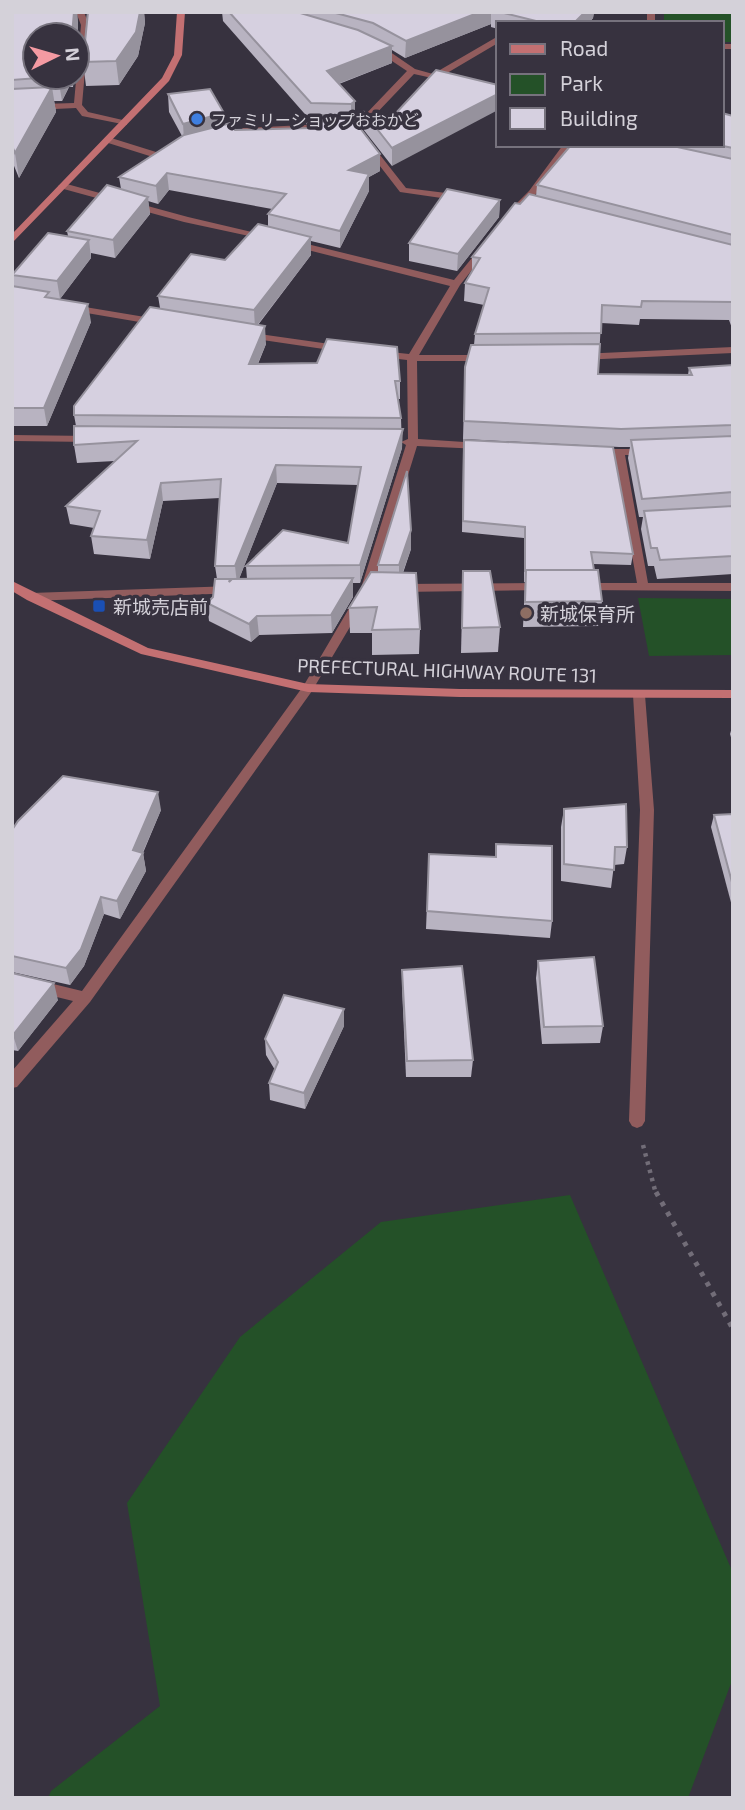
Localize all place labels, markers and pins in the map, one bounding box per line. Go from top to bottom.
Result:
place label: ファミリーショップおおかど [211,110,419,129]
marker: ファミリーショップおおかど [189,111,205,127]
place label: 新城売店前 [113,595,208,618]
marker: 新城売店前 [91,598,107,614]
place label: 新城保育所 [540,602,635,625]
marker: 新城保育所 [518,605,534,621]

